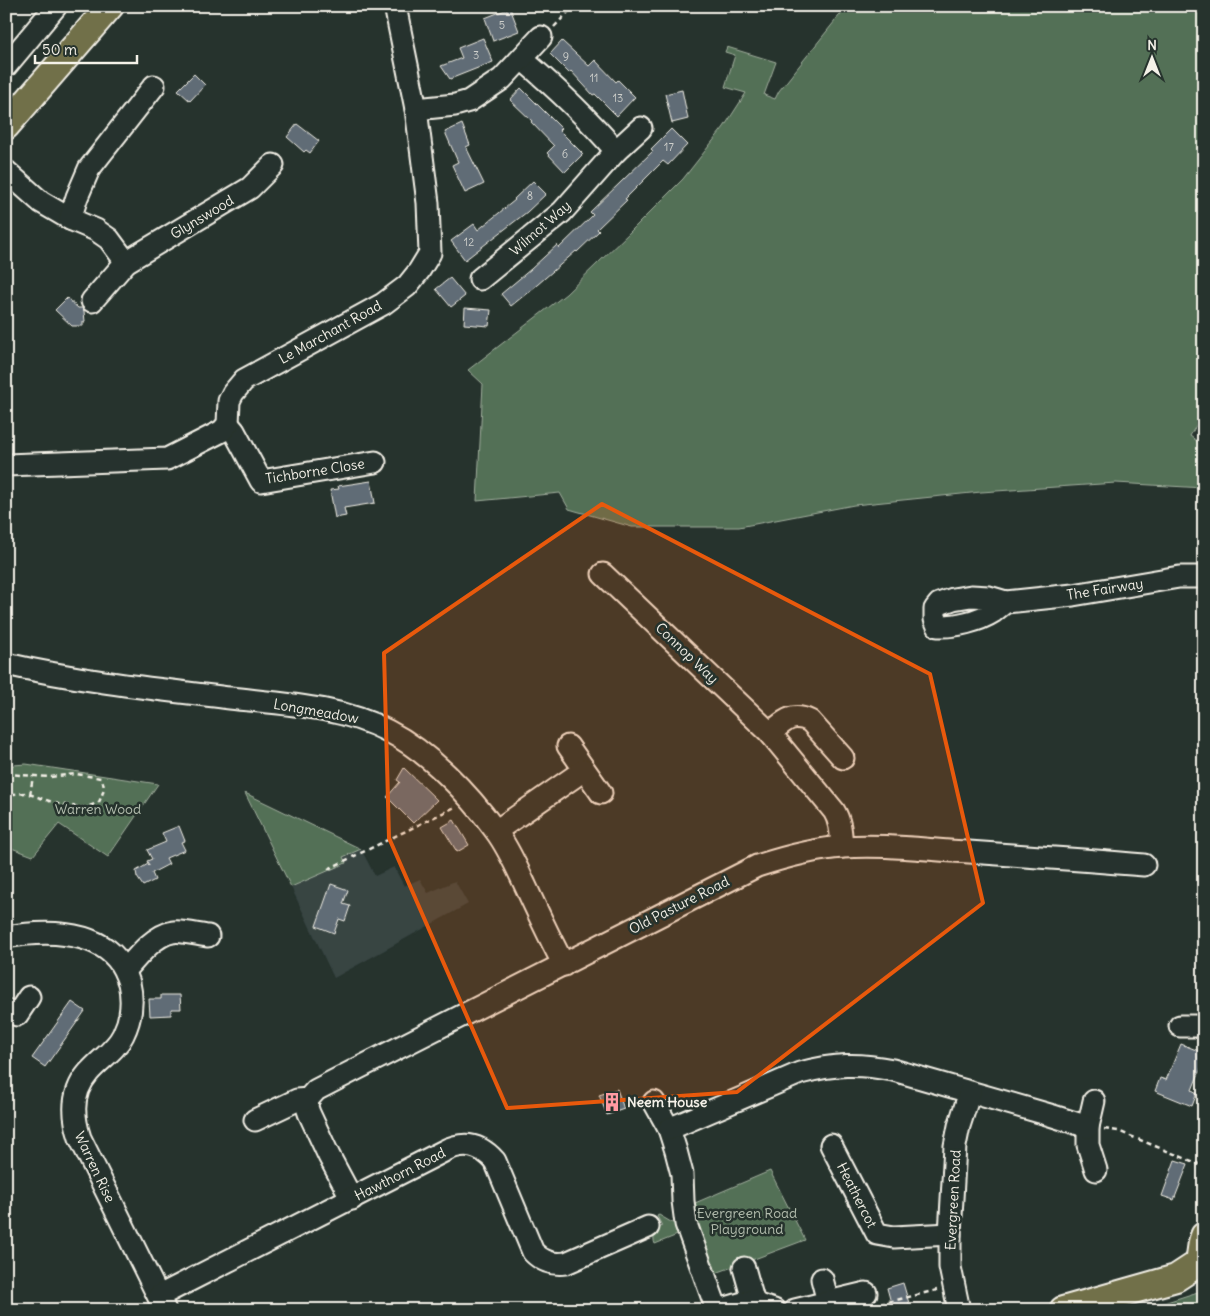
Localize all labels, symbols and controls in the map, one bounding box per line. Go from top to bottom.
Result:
house number: 5 [499,18,505,32]
scale bar [35,32,138,64]
north arrow [1128,32,1178,82]
text: N [1147,36,1157,54]
text: 50 m [42,40,77,59]
house number: 3 [473,48,479,62]
house number: 9 [563,50,569,64]
house number: 11 [590,71,598,85]
house number: 13 [613,91,623,105]
house number: 17 [664,140,674,154]
house number: 6 [562,147,568,161]
house number: 8 [527,189,533,203]
street label: Glynswood [167,191,237,243]
street label: Wilmot Way [506,197,574,259]
house number: 12 [464,235,474,249]
street label: Le Marchant Road [275,296,385,368]
street label: Tichborne Close [264,454,366,488]
street label: The Fairway [1065,574,1145,604]
street label: Connop Way [652,619,722,687]
street label: Longmeadow [272,695,360,727]
park label: Warren Wood [55,800,141,818]
street label: Old Pasture Road [626,872,732,938]
building icon: Neem House [601,1091,623,1113]
place label: Neem House [627,1093,708,1111]
street label: Warren Rise [71,1129,119,1205]
street label: Hawthorn Road [351,1143,449,1205]
street label: Evergreen Road [941,1149,965,1251]
street label: Heathercot [833,1159,881,1231]
park label: Evergreen Road Playground [697,1204,797,1238]

